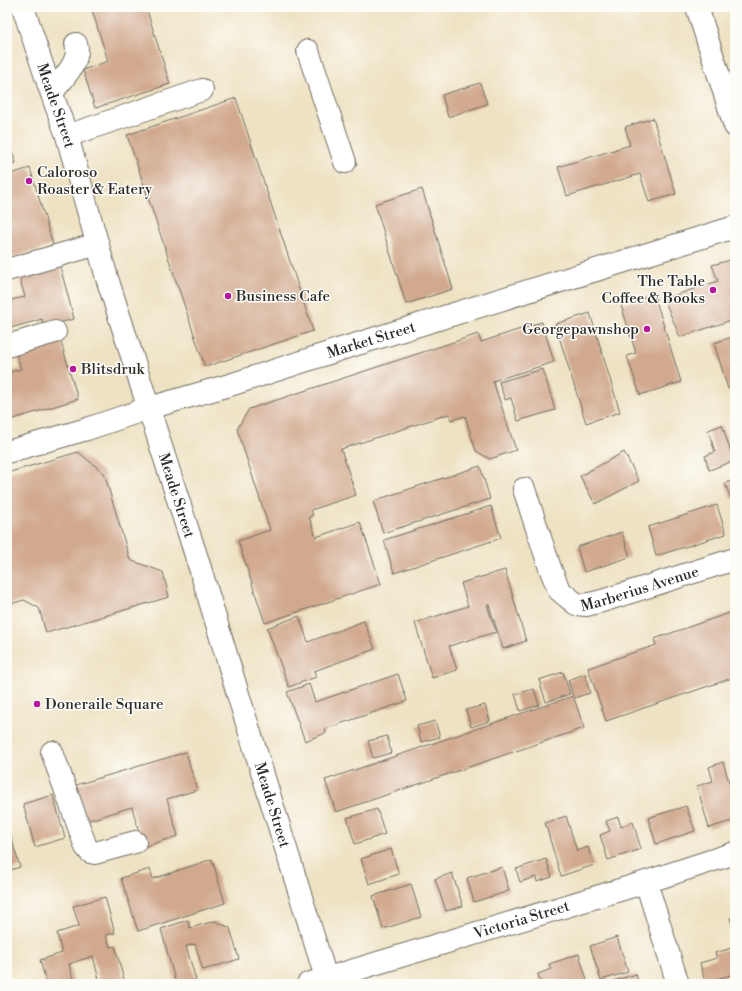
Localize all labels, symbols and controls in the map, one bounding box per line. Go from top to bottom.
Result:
street label: Meade Street [33,61,80,151]
place label: Caloroso Roaster & Eatery [37,163,153,199]
marker: Caloroso Roaster & Eatery [24,176,34,186]
place label: The Table Coffee & Books [601,272,705,308]
marker: The Table Coffee & Books [708,285,718,295]
place label: Business Cafe [235,287,330,306]
marker: Business Cafe [223,291,233,301]
street label: Market Street [324,317,418,362]
place label: Georgepawnshop [522,320,639,339]
marker: Georgepawnshop [642,324,652,334]
place label: Blitsdruk [80,360,146,379]
marker: Blitsdruk [68,364,78,374]
street label: Meade Street [154,450,199,541]
street label: Marberius Avenue [578,562,701,616]
place label: Doneraile Square [45,695,164,714]
marker: Doneraile Square [32,699,42,709]
street label: Meade Street [250,760,295,851]
street label: Victoria Street [470,896,572,943]

